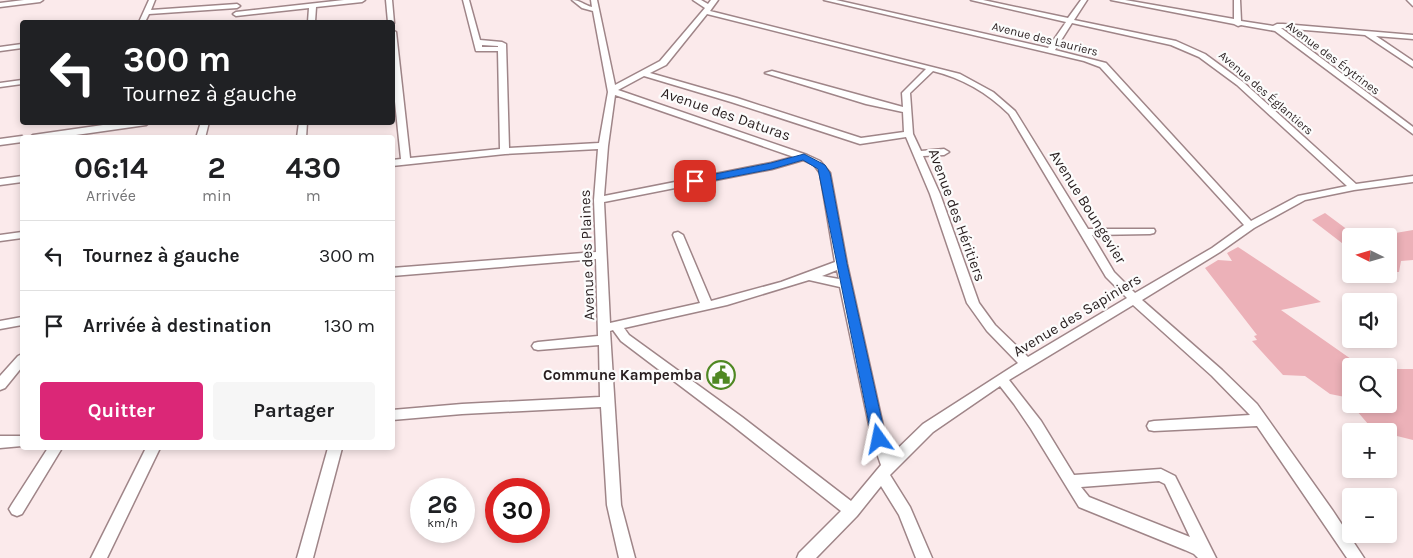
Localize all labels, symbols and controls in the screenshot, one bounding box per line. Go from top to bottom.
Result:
street label: Avenue des Érytrines [1283,17,1383,98]
street label: Avenue des Lauriers [990,19,1100,59]
text: 300 m [123,39,231,80]
icon: left [40,40,105,105]
street label: Avenue des Églantiers [1216,47,1317,138]
text: Tournez à gauche [123,81,297,107]
street label: Avenue des Daturas [659,83,793,145]
street label: Avenue des Héritiers [925,146,989,284]
street label: Avenue Boungevier [1046,147,1130,267]
text: 06:14 [74,150,148,186]
text: 2 [208,150,226,186]
text: 430 [285,150,341,186]
pin [674,160,716,202]
icon: arrive [681,167,709,195]
text: Arrivée [86,186,136,205]
text: min [202,186,231,205]
text: m [306,186,321,205]
street label: Avenue des Plaines [576,189,598,321]
north arrow [1342,228,1398,282]
map controls [1342,228,1397,543]
icon: left [40,242,68,270]
text: Tournez à gauche [83,245,240,267]
text: 300 m [319,245,375,267]
street label: Avenue des Sapiniers [1010,270,1144,360]
button: sound [1342,293,1397,348]
icon: arrive [40,312,68,340]
text: Arrivée à destination [83,315,272,337]
text: 130 m [324,315,375,337]
button: search [1342,358,1397,413]
public building icon: Commune Kampemba [706,360,736,390]
place label: Commune Kampemba [543,366,702,384]
button: Quitter [40,382,203,440]
button: Partager [213,382,375,440]
position arrow [852,412,904,464]
button: + [1342,423,1397,478]
speed limit sign: 30 [485,478,550,543]
button: − [1342,488,1397,543]
text: 26 [427,490,458,519]
text: km/h [427,516,458,530]

